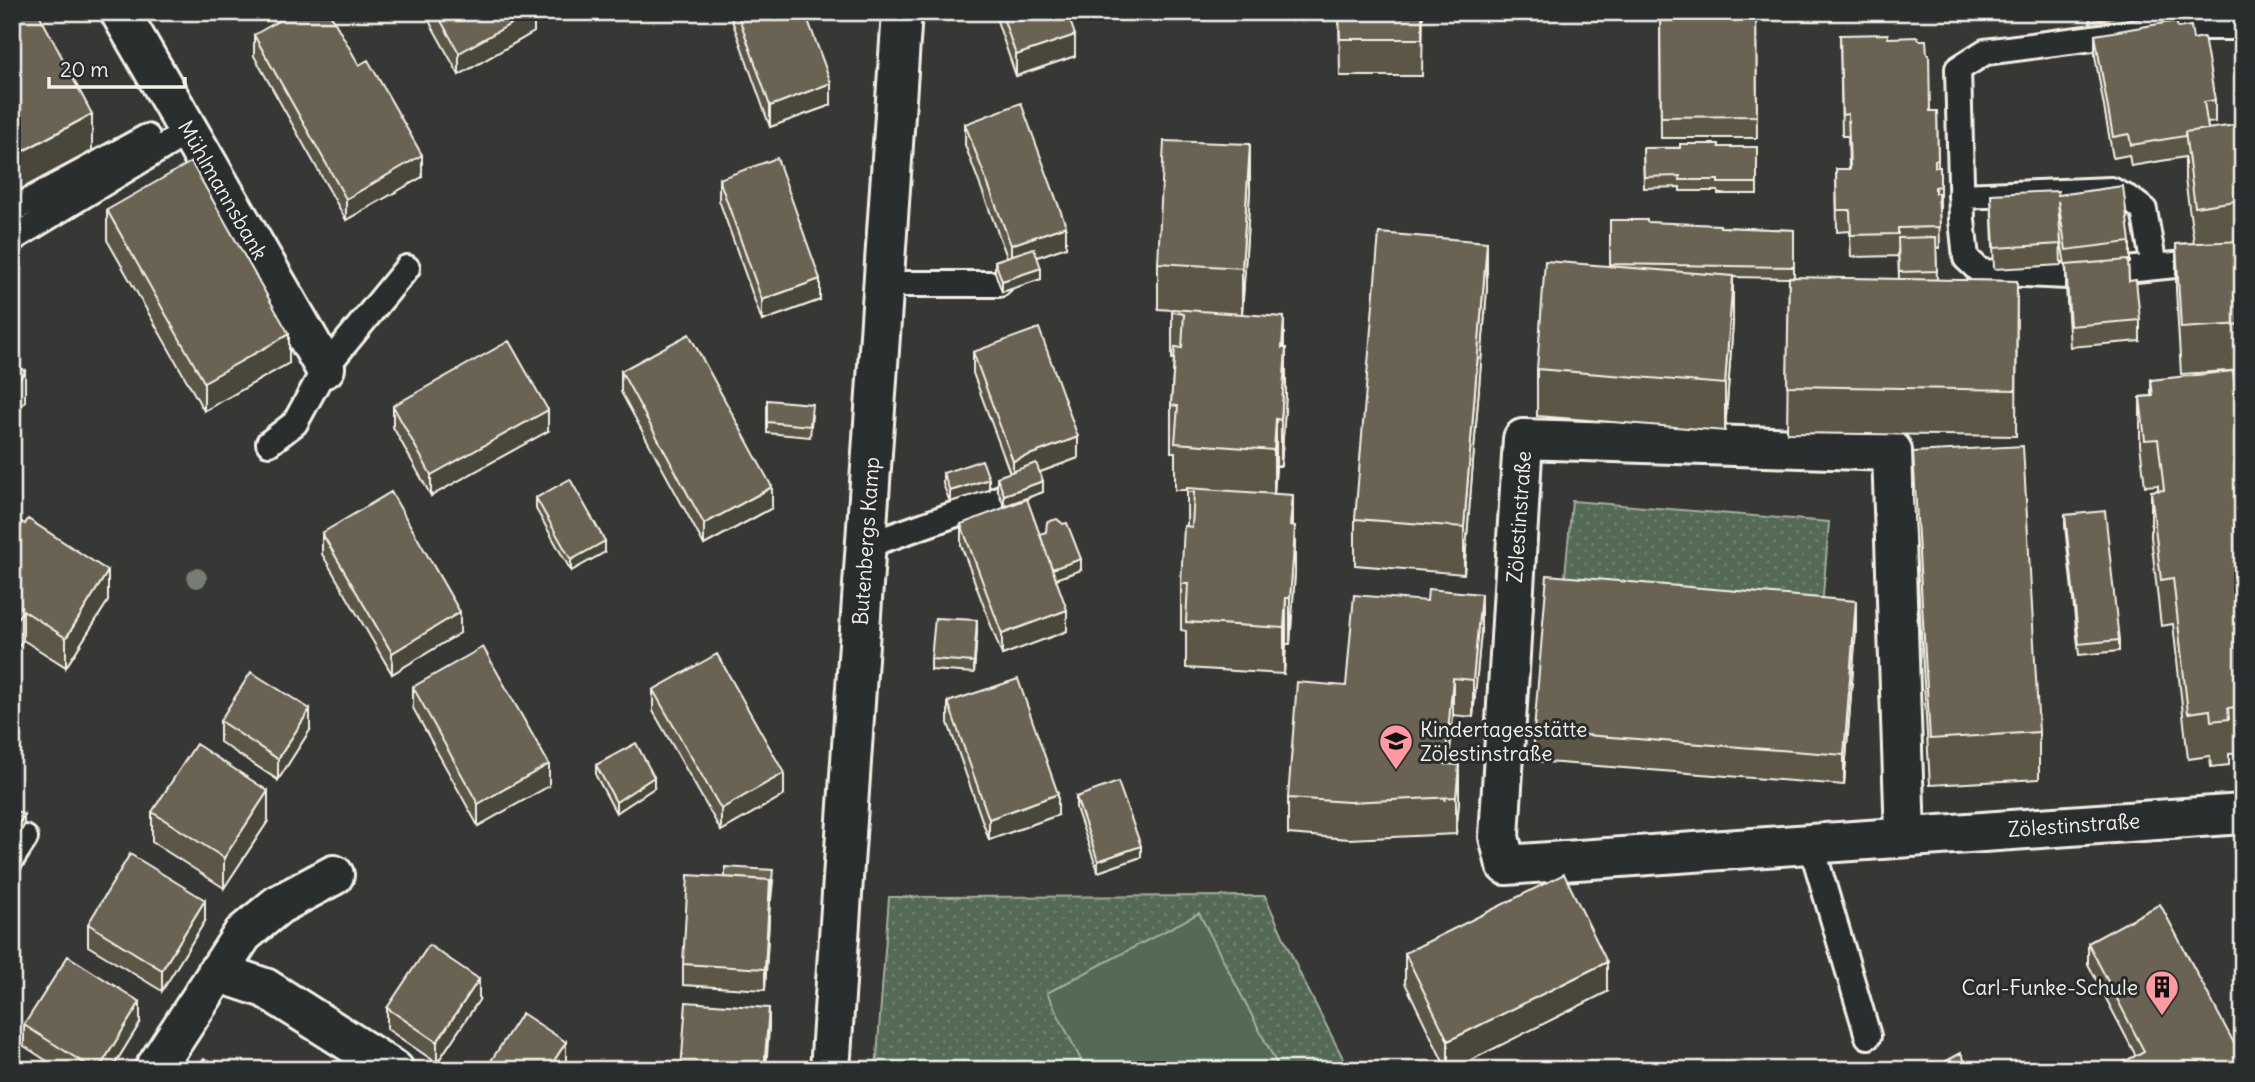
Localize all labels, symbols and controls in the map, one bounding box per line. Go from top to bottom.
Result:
scale bar [49,46,186,90]
text: 20 m [60,56,109,83]
street label: Mühlmannsbank [172,115,274,265]
street label: Zölestinstraße [1501,450,1537,584]
street label: Butenbergs Kamp [847,456,885,626]
place label: Kindertagesstätte Zölestinstraße [1420,716,1587,767]
school or university icon: Kindertagesstätte Zölestinstraße [1377,722,1415,771]
street label: Zölestinstraße [2007,807,2141,843]
building icon: Carl-Funke-Schule [2143,968,2181,1017]
place label: Carl-Funke-Schule [1962,974,2138,1001]

